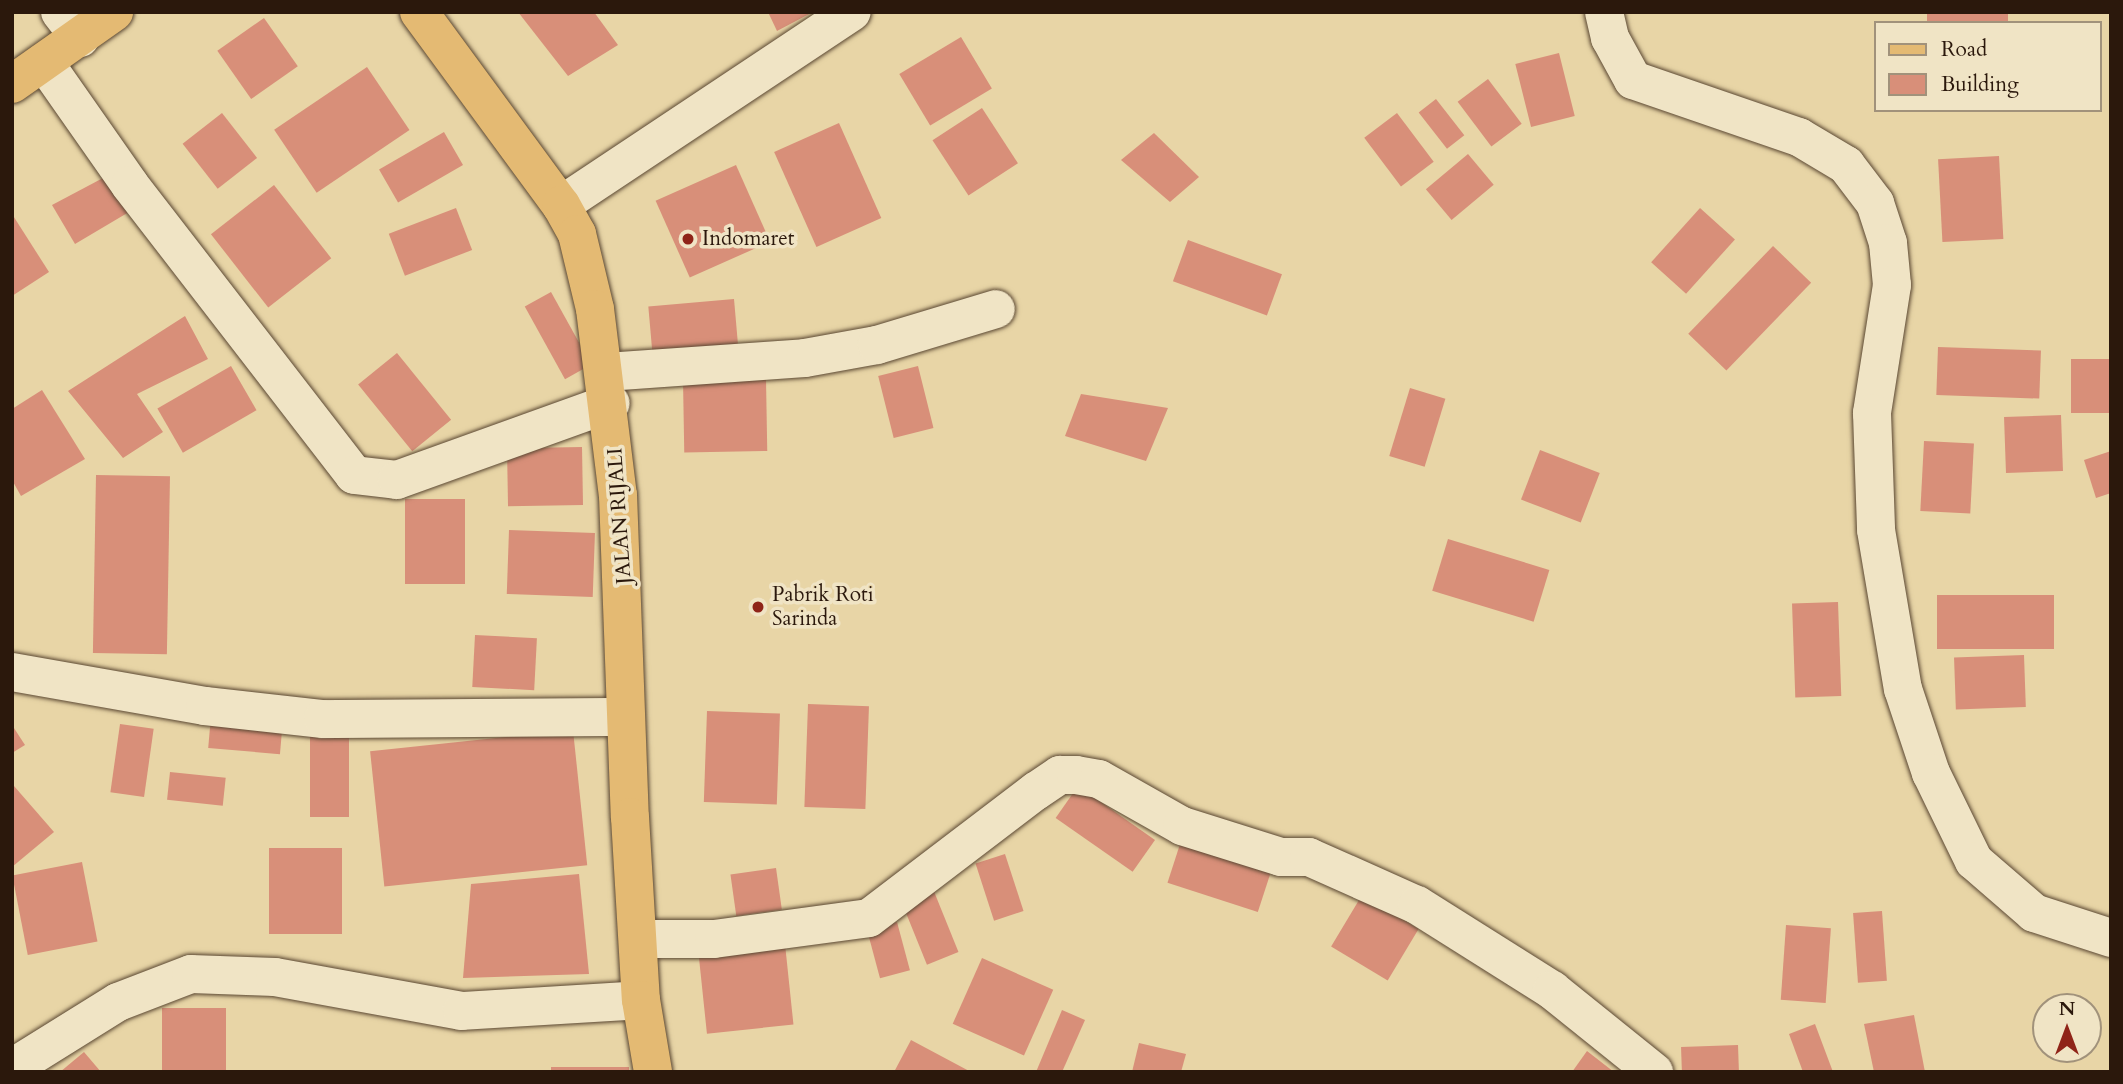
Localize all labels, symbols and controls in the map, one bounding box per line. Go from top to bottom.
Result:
legend [1874,21,2102,112]
text: Road [1941,35,1987,64]
text: Building [1941,70,2019,99]
place label: Indomaret [702,226,794,252]
marker: Indomaret [680,231,696,247]
street label: JALAN RIJALI [603,447,637,585]
place label: Pabrik Roti Sarinda [772,582,874,632]
marker: Pabrik Roti Sarinda [750,599,766,615]
north arrow [2032,993,2102,1063]
text: N [2059,996,2075,1022]

